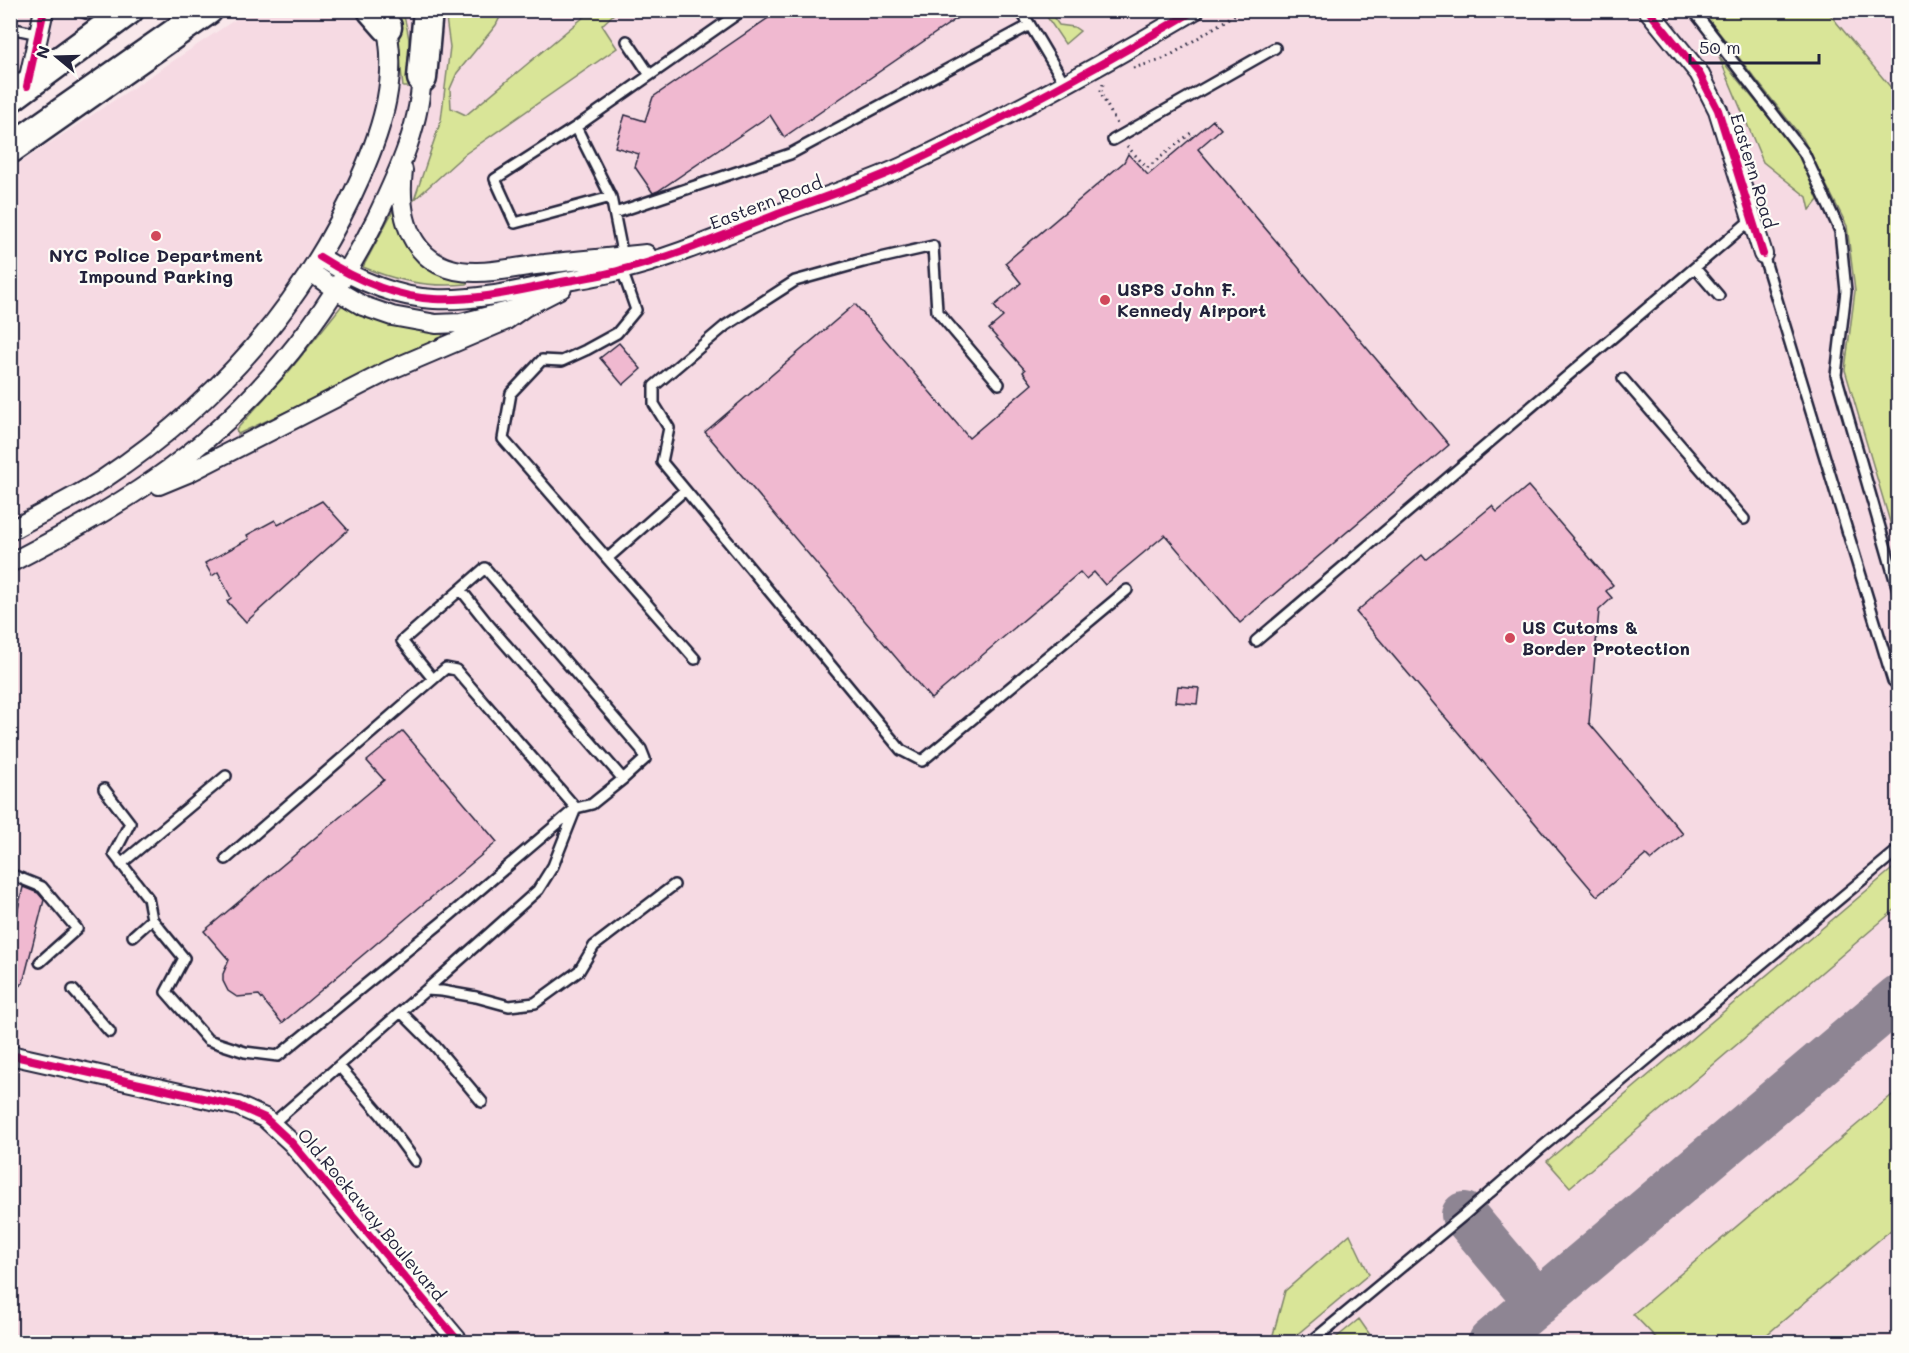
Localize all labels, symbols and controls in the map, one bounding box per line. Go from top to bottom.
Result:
north arrow [27,27,87,87]
scale bar [1690,27,1819,65]
text: 50 m [1699,35,1741,59]
text: N [30,43,54,61]
street label: Eastern Road [1725,110,1783,231]
street label: Eastern Road [706,170,825,235]
marker: NYC Police Department Impound Parking [149,229,163,243]
place label: NYC Police Department Impound Parking [49,243,263,288]
place label: USPS John F. Kennedy Airport [1117,277,1266,322]
marker: USPS John F. Kennedy Airport [1098,293,1112,307]
place label: US Cutoms & Border Protection [1522,615,1690,660]
marker: US Cutoms & Border Protection [1503,631,1517,645]
street label: Old Rockaway Boulevard [292,1123,451,1306]

